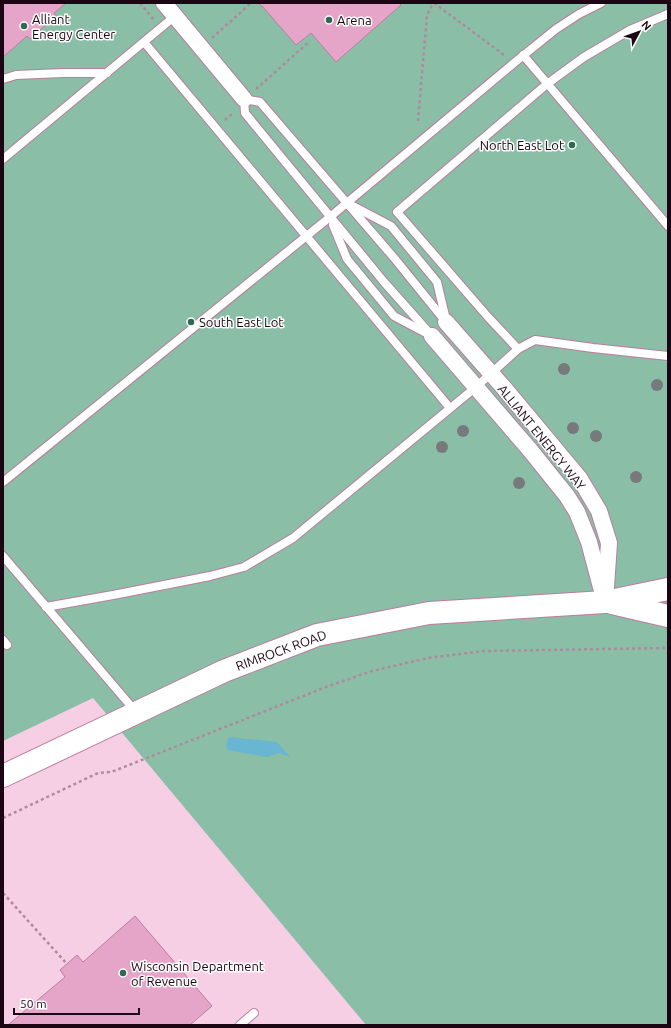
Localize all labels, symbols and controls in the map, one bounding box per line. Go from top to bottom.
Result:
place label: Alliant Energy Center [32,12,115,41]
north arrow [619,12,659,52]
place label: Arena [337,13,372,27]
marker: Arena [324,15,334,25]
text: N [639,18,654,32]
marker: Alliant Energy Center [19,21,29,31]
place label: North East Lot [480,138,564,152]
marker: North East Lot [567,140,577,150]
place label: South East Lot [199,315,283,329]
marker: South East Lot [186,317,196,327]
street label: ALLIANT ENERGY WAY [495,382,589,493]
street label: RIMROCK ROAD [234,627,328,673]
place label: Wisconsin Department of Revenue [131,959,264,988]
marker: Wisconsin Department of Revenue [118,968,128,978]
scale bar [14,990,139,1016]
text: 50 m [20,997,47,1010]

